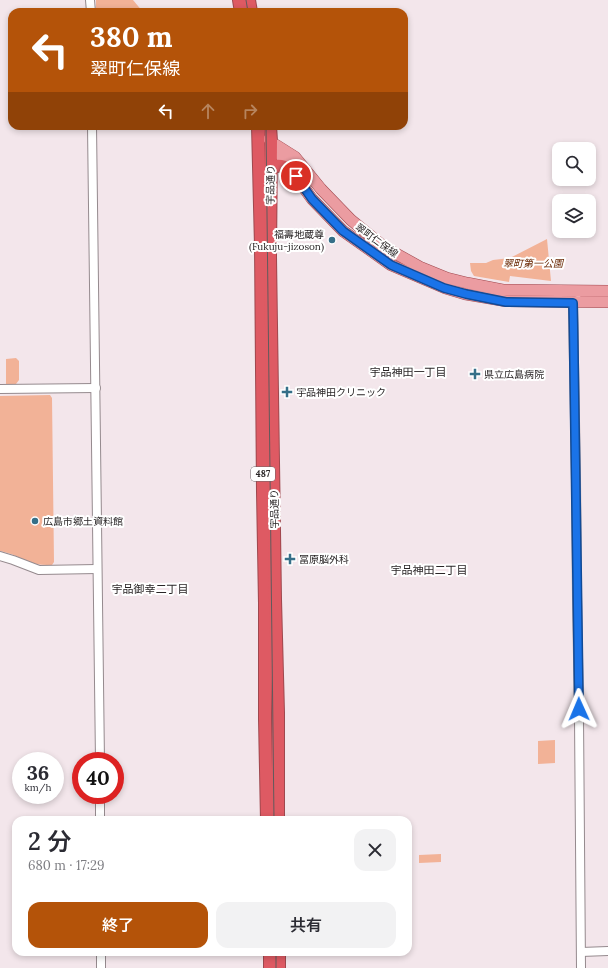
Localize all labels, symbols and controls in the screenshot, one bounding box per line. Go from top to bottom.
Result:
text: 380 m [90,19,173,55]
icon: left [24,24,76,76]
text: 翠町仁保線 [90,57,180,80]
icon: left [155,100,177,122]
icon: ahead [197,100,219,122]
icon: right [239,100,261,122]
map controls [552,142,596,238]
button: search [552,142,596,186]
pin [279,159,313,193]
street label: 宇品通り [264,165,277,205]
icon: arrive [285,165,307,187]
button: layers [552,194,596,238]
street label: 翠町仁保線 [353,220,401,260]
place label: 福壽地蔵尊 (Fukuju-jizoson) [249,228,324,253]
marker: 福壽地蔵尊 (Fukuju-jizoson) [327,235,337,245]
park label: 翠町第一公園 [503,257,565,270]
district label: 宇品神田一丁目 [370,365,447,379]
marker: 県立広島病院 [469,368,481,380]
place label: 県立広島病院 [484,368,544,381]
marker: 宇品神田クリニック [281,386,293,398]
place label: 宇品神田クリニック [296,386,386,399]
road number: 487 [251,467,275,481]
street label: 宇品通り [268,489,281,529]
place label: 広島市郷土資料館 [43,515,123,528]
marker: 広島市郷土資料館 [30,516,40,526]
marker: 冨原脳外科 [284,553,296,565]
place label: 冨原脳外科 [299,553,349,566]
district label: 宇品神田二丁目 [391,563,468,577]
district label: 宇品御幸二丁目 [112,582,189,596]
position arrow [558,688,600,730]
speed limit sign: 40 [72,752,124,804]
text: 36 [27,760,49,785]
text: km/h [24,781,52,794]
text: 2 分 [28,826,71,857]
button: close [354,829,396,871]
text: 680 m · 17:29 [28,857,105,874]
button: 終了 [28,902,208,948]
button: 共有 [216,902,396,948]

